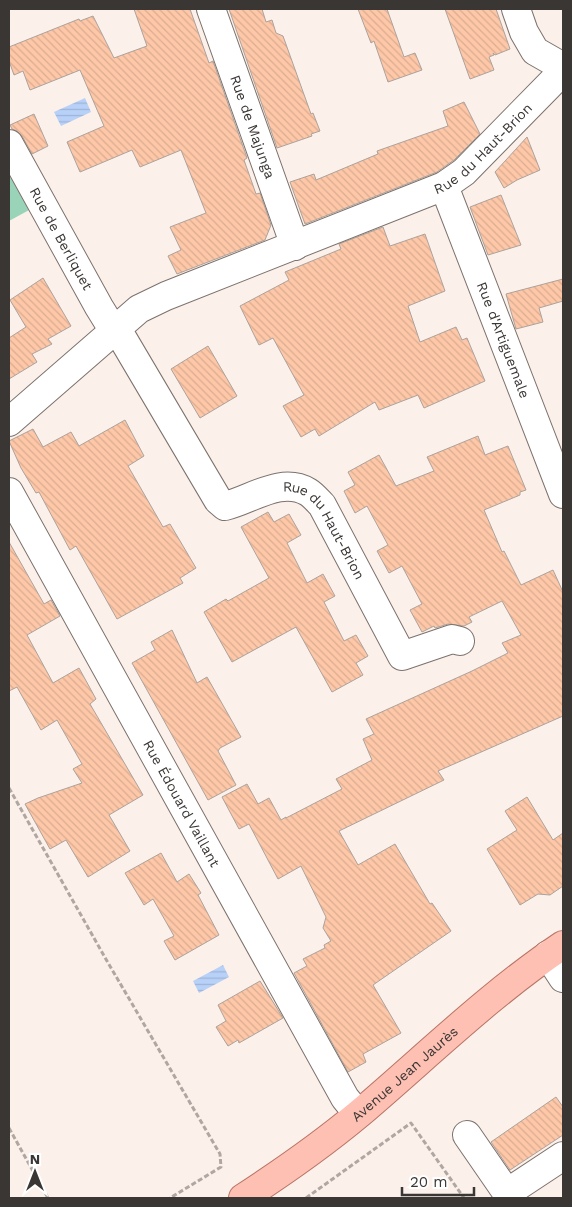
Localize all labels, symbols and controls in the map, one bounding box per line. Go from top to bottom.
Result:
street label: Rue de Majunga [227,73,278,181]
street label: Rue du Haut-Brion [432,100,535,197]
street label: Rue de Berliquet [27,185,96,293]
street label: Rue d'Artiguemale [474,280,533,400]
street label: Rue du Haut-Brion [283,479,368,582]
street label: Rue Édouard Vaillant [140,737,223,870]
street label: Avenue Jean Jaurès [348,1023,461,1125]
north arrow [10,1147,60,1197]
text: N [30,1151,40,1167]
scale bar [402,1164,474,1196]
text: 20 m [410,1173,448,1191]

